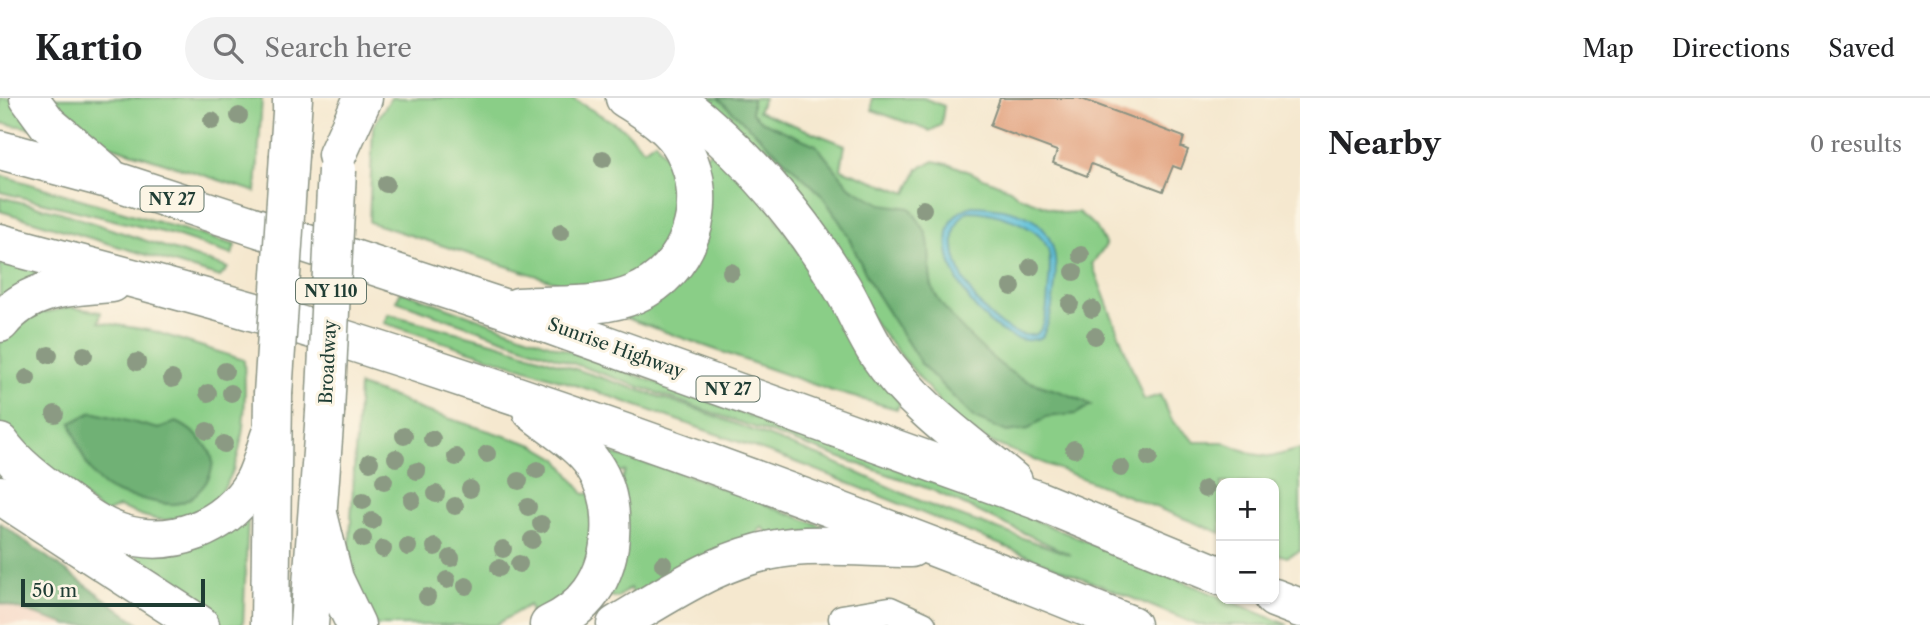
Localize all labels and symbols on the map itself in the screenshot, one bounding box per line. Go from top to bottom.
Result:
road number: NY 27 [140,186,204,212]
road number: NY 110 [296,279,366,304]
street label: Sunrise Highway [545,313,688,383]
street label: Broadway [315,318,341,405]
road number: NY 27 [696,376,760,402]
scale bar [21,576,205,608]

